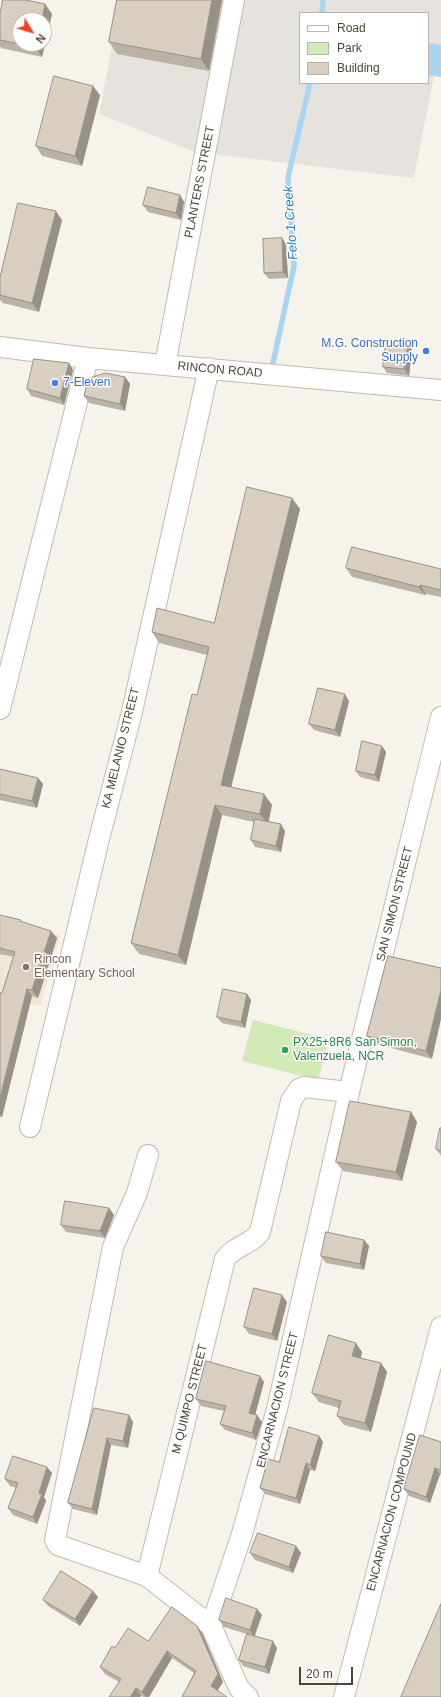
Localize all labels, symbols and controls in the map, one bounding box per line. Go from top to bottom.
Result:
north arrow [12,12,52,52]
legend [299,12,429,84]
text: Road [337,21,366,35]
text: N [33,32,48,46]
text: Park [337,41,362,55]
text: Building [337,61,380,75]
street label: PLANTERS STREET [182,125,218,239]
water label: Felo 1 Creek [281,185,301,261]
place label: M.G. Construction Supply [321,337,418,365]
marker: M.G. Construction Supply [421,346,431,356]
street label: RINCON ROAD [177,359,263,381]
place label: 7-Eleven [63,376,110,390]
marker: 7-Eleven [50,378,60,388]
street label: KA MELANIO STREET [99,686,143,810]
street label: SAN SIMON STREET [374,845,416,963]
place label: Rincon Elementary School [34,953,135,981]
marker: Rincon Elementary School [21,962,31,972]
place label: PX25+8R6 San Simon, Valenzuela, NCR [293,1036,417,1064]
marker: PX25+8R6 San Simon, Valenzuela, NCR [280,1045,290,1055]
street label: ENCARNACION STREET [254,1331,302,1469]
street label: M QUIMPO STREET [169,1343,211,1455]
street label: ENCARNACION COMPOUND [364,1431,420,1593]
scale bar [301,1659,355,1685]
text: 20 m [306,1667,333,1681]

